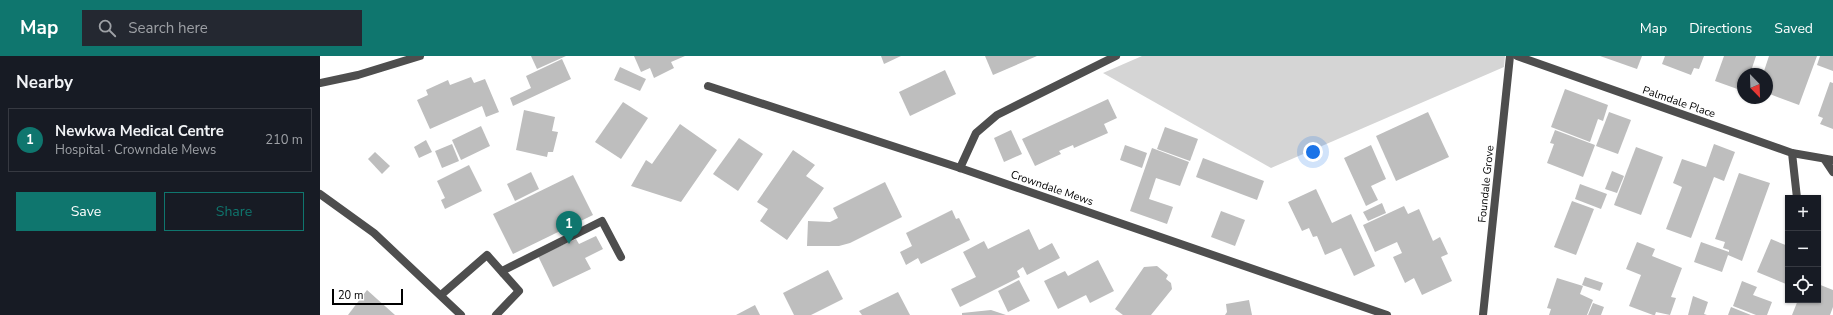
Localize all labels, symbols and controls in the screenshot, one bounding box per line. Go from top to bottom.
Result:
search box [82,10,362,46]
text: Map [20,15,58,41]
icon: search [96,17,118,39]
text: Search here [128,18,208,38]
text: Map [1640,19,1667,38]
text: Directions [1689,19,1752,38]
text: Saved [1774,19,1813,38]
north arrow [1737,68,1773,104]
text: Nearby [16,71,73,94]
street label: Palmdale Place [1641,83,1718,122]
text: Newkwa Medical Centre [55,121,224,141]
text: 1 [26,131,34,149]
text: 210 m [265,131,303,149]
text: Hospital · Crowndale Mews [55,141,216,159]
your location [1303,142,1323,162]
street label: Foundale Grove [1474,144,1498,223]
street label: Crowndale Mews [1009,167,1095,209]
button: Save [16,192,156,231]
button: Share [164,192,304,231]
map controls [1785,195,1821,303]
button: + [1785,195,1821,231]
pin: 1 [556,211,582,244]
button: − [1785,231,1821,267]
button: locate [1785,267,1821,303]
scale bar [332,287,403,306]
text: 20 m [338,288,363,303]

